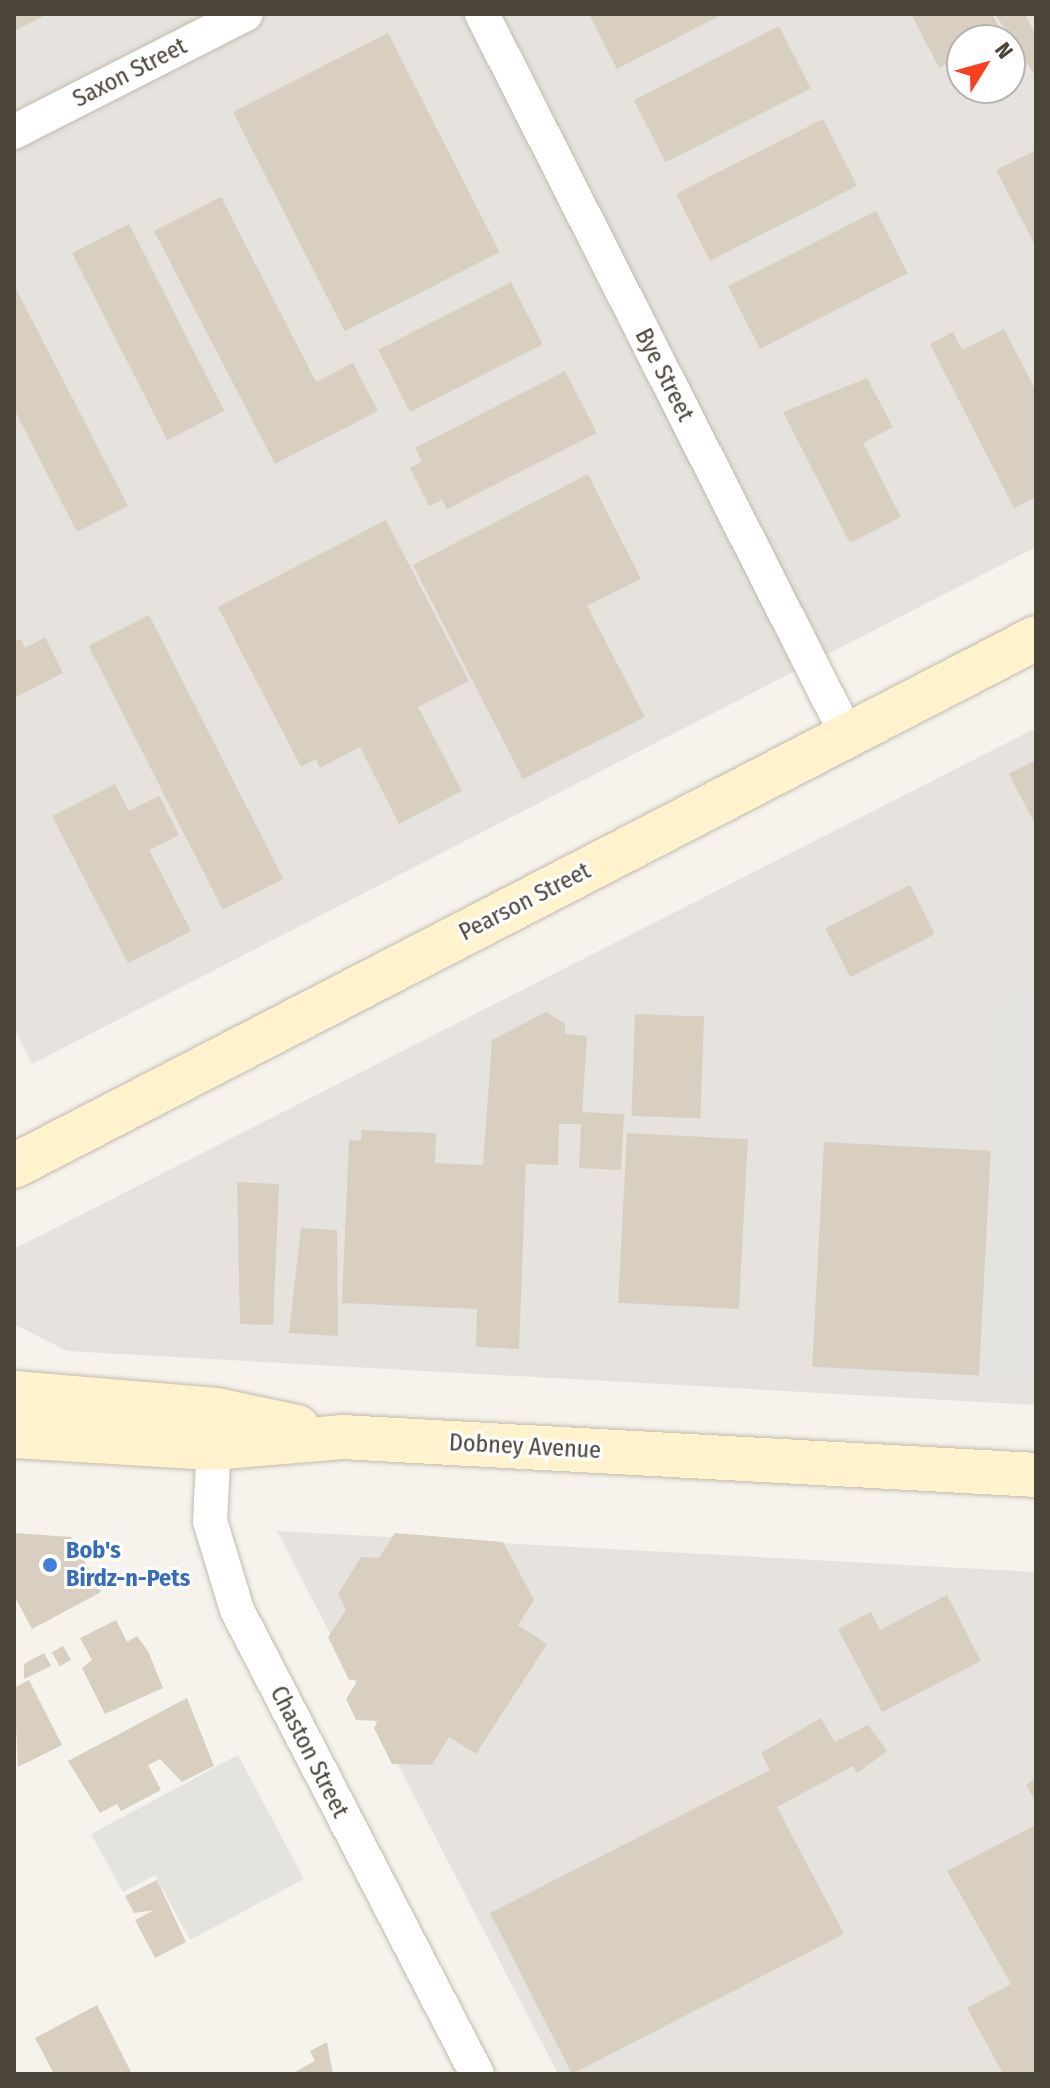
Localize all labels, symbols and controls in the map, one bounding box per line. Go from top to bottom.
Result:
north arrow [946,24,1026,104]
street label: Saxon Street [68,32,192,114]
text: N [989,37,1019,64]
street label: Bye Street [628,324,700,426]
street label: Pearson Street [455,857,595,947]
street label: Dobney Avenue [448,1429,602,1465]
place label: Bob's Birdz-n-Pets [66,1537,190,1593]
marker: Bob's Birdz-n-Pets [41,1556,59,1574]
street label: Chaston Street [264,1681,354,1823]

